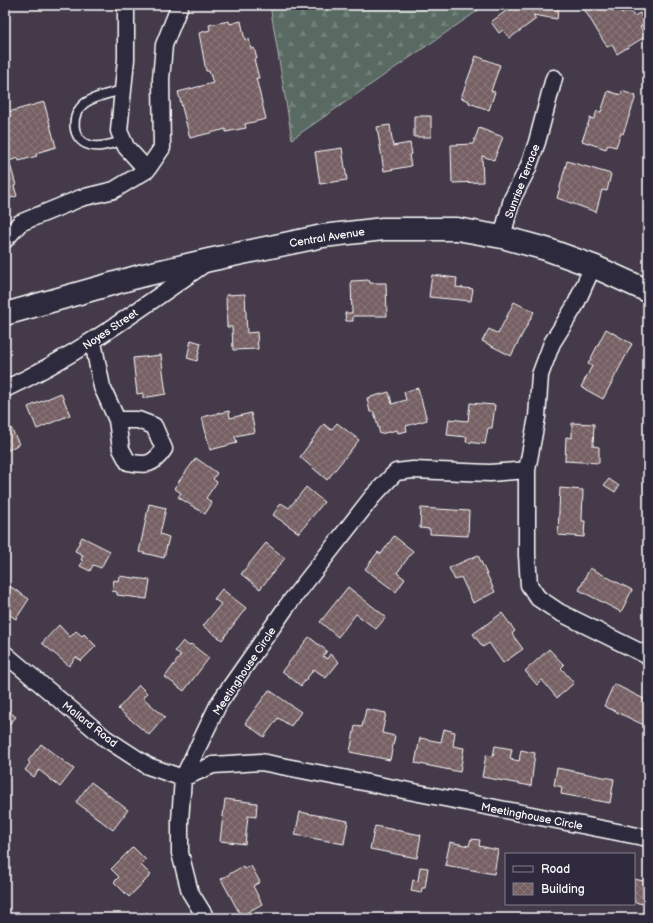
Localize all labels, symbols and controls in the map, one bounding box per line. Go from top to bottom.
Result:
street label: Sunrise Terrace [502,142,543,220]
street label: Central Avenue [288,225,366,250]
street label: Noyes Street [80,306,141,353]
street label: Meetinghouse Circle [210,624,279,718]
street label: Mallard Road [60,699,120,750]
street label: Meetinghouse Circle [480,800,584,833]
legend [505,853,635,905]
text: Road [541,862,570,877]
text: Building [541,882,585,897]

